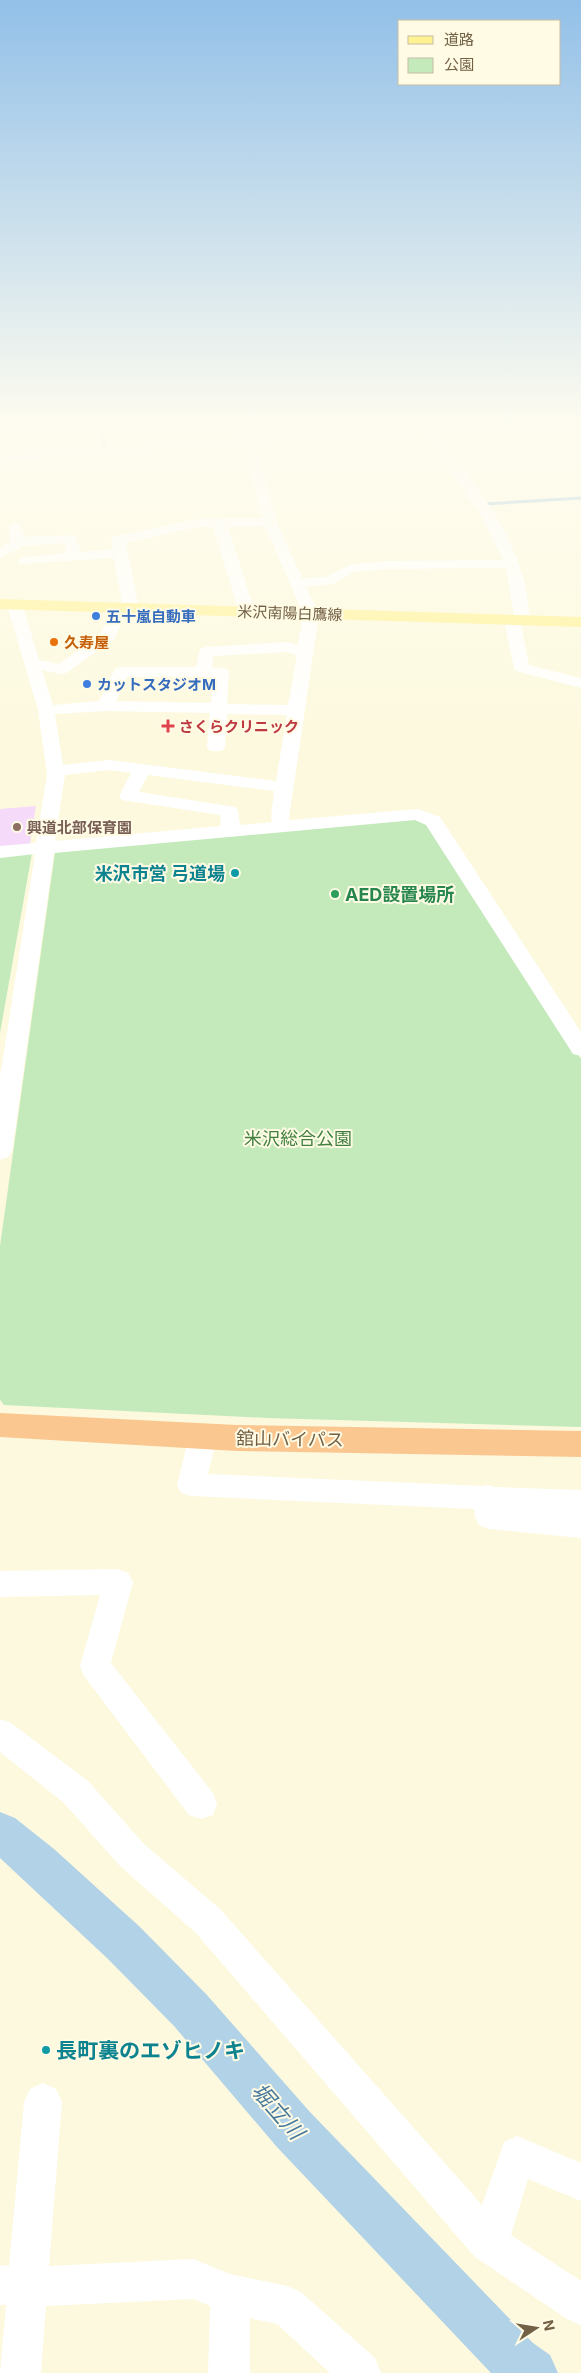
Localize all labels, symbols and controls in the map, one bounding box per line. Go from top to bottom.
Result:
legend [398,20,561,85]
text: 道路 [444,30,474,49]
text: 公園 [444,55,474,74]
street label: 米沢南陽白鷹線 [237,602,343,624]
place label: 五十嵐自動車 [106,607,196,626]
marker: 五十嵐自動車 [90,610,102,622]
place label: 久寿屋 [64,633,109,652]
marker: 久寿屋 [48,636,60,648]
place label: カットスタジオM [97,675,216,694]
marker: カットスタジオM [81,678,93,690]
place label: さくらクリニック [179,717,299,736]
marker: さくらクリニック [161,719,175,733]
place label: 興道北部保育園 [27,818,132,837]
marker: 興道北部保育園 [11,821,23,833]
place label: 米沢市営 弓道場 [95,863,225,884]
marker: 米沢市営 弓道場 [229,867,241,879]
place label: AED設置場所 [345,884,454,905]
marker: AED設置場所 [329,888,341,900]
park label: 米沢総合公園 [244,1128,352,1149]
street label: 舘山バイパス [236,1428,344,1450]
place label: 長町裏のエゾヒノキ [56,2038,245,2063]
marker: 長町裏のエゾヒノキ [40,2044,52,2056]
water label: 堀立川 [247,2078,311,2146]
north arrow [511,2303,561,2353]
text: N [540,2318,559,2332]

